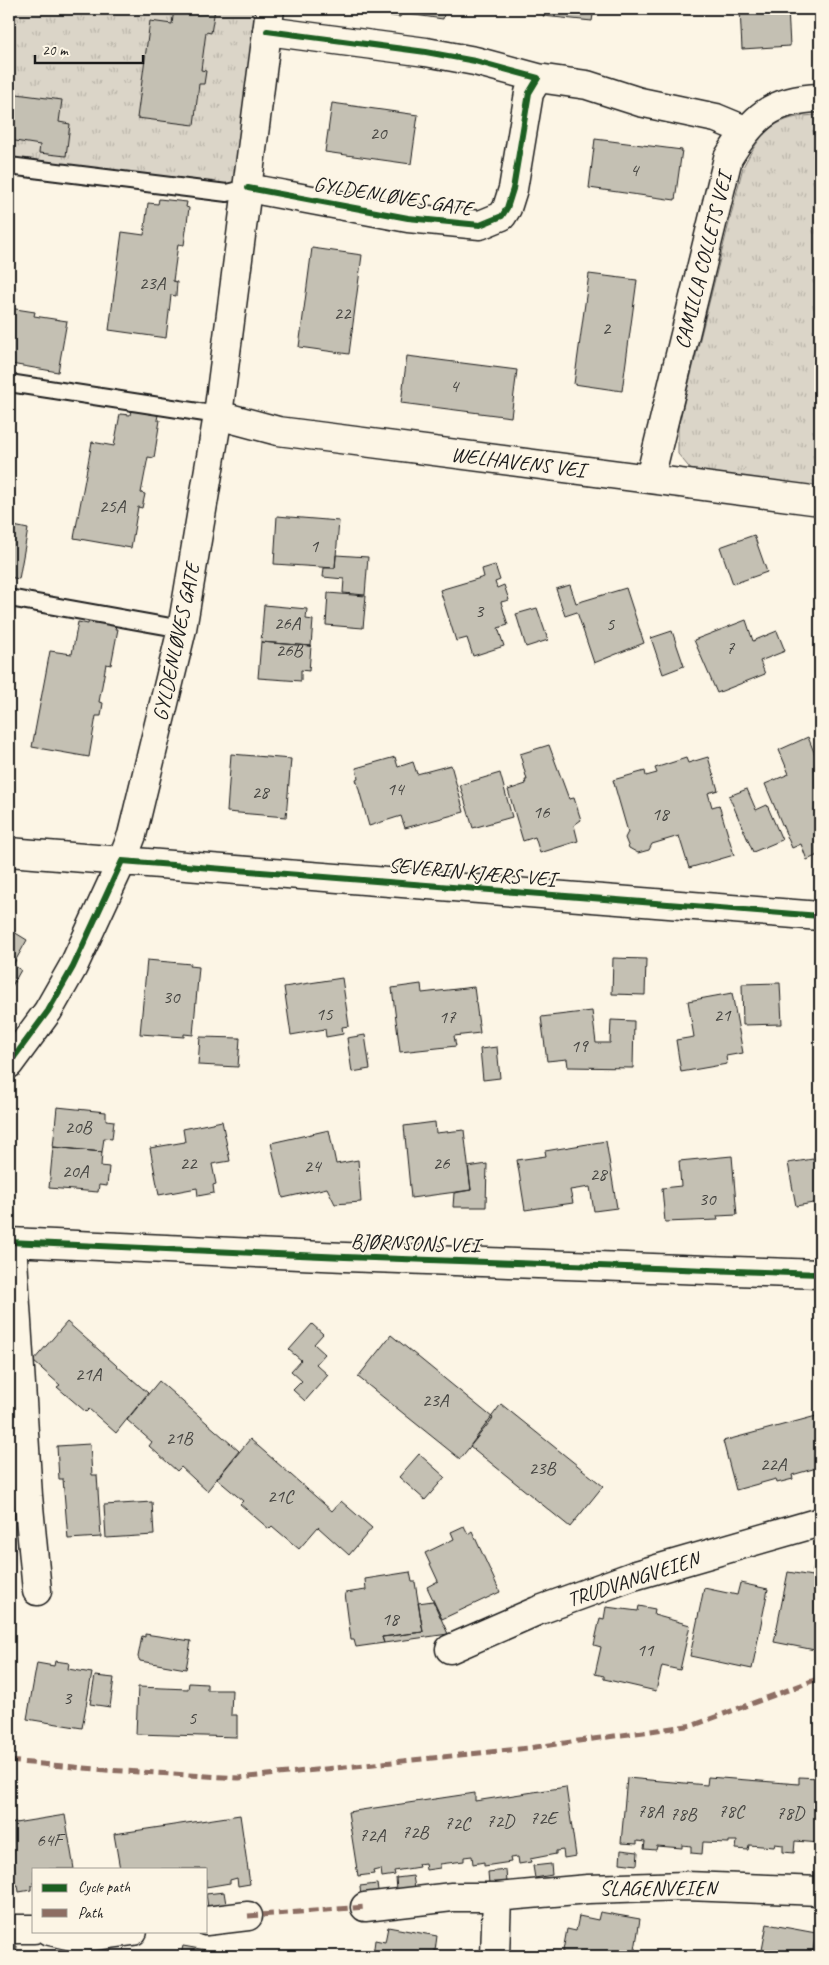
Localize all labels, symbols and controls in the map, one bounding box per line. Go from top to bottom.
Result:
scale bar [35,32,142,64]
text: 20 m [42,41,69,60]
house number: 20 [369,121,388,145]
house number: 4 [630,158,641,182]
street label: CAMILLA COLLETS VEI [669,166,739,351]
street label: GYLDENLØVES GATE [312,171,477,222]
house number: 23A [139,271,167,295]
house number: 22 [333,301,352,325]
house number: 2 [602,316,612,340]
house number: 4 [450,374,461,398]
street label: WELHAVENS VEI [450,441,591,484]
house number: 25A [99,494,127,518]
house number: 1 [310,534,320,558]
street label: GYLDENLØVES GATE [147,558,206,723]
house number: 3 [475,599,485,623]
house number: 26A [274,611,302,635]
house number: 5 [606,612,616,636]
house number: 7 [726,636,736,660]
house number: 26B [276,638,304,662]
house number: 14 [386,777,406,801]
house number: 28 [251,780,271,804]
house number: 16 [532,800,551,824]
house number: 18 [651,802,671,826]
street label: SEVERIN KJÆRS VEI [387,852,561,893]
house number: 30 [162,985,181,1009]
house number: 15 [315,1002,334,1026]
house number: 21 [713,1003,732,1027]
house number: 17 [438,1005,457,1029]
house number: 19 [570,1034,589,1058]
house number: 20B [65,1115,93,1139]
house number: 22 [179,1151,198,1175]
house number: 26 [432,1151,451,1175]
house number: 24 [303,1154,323,1178]
house number: 20A [62,1159,90,1183]
house number: 28 [589,1162,609,1186]
house number: 30 [698,1187,717,1211]
street label: BJØRNSONS VEI [350,1228,484,1258]
house number: 21A [75,1362,103,1386]
house number: 23A [422,1388,450,1412]
house number: 21B [166,1426,194,1450]
house number: 22A [760,1452,788,1476]
house number: 23B [529,1456,557,1480]
house number: 21C [267,1484,295,1508]
street label: TRUDVANGVEIEN [564,1544,705,1613]
house number: 18 [381,1607,401,1631]
house number: 11 [636,1638,655,1662]
house number: 3 [63,1686,73,1710]
house number: 5 [188,1706,198,1730]
house number: 78A [637,1799,665,1823]
house number: 78C [718,1799,746,1823]
house number: 78D [776,1801,806,1825]
house number: 78B [670,1802,698,1826]
house number: 72E [529,1806,560,1830]
house number: 72D [486,1809,516,1833]
house number: 72C [444,1811,472,1835]
house number: 72B [402,1820,430,1844]
house number: 72A [359,1823,387,1847]
house number: 64F [36,1828,66,1852]
legend [32,1868,208,1932]
street label: SLAGENVEIEN [600,1875,720,1901]
text: Cycle path [78,1878,130,1897]
text: Path [78,1904,104,1923]

